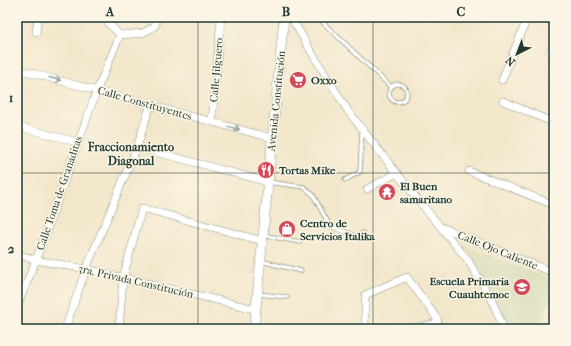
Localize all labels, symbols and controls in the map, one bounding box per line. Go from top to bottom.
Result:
text: A [105,4,115,19]
text: B [282,4,291,19]
text: C [457,4,466,19]
north arrow [497,34,537,74]
street label: Calle Jilguero [207,37,226,103]
street label: Avenida Constitución [265,49,288,153]
text: N [503,53,518,69]
supermarket icon: Oxxo [288,70,308,90]
place label: Oxxo [311,74,337,87]
one-way arrow [48,75,61,83]
street label: Calle Constituyentes [96,84,194,123]
text: 1 [9,90,14,105]
one-way arrow [227,125,240,132]
street label: Calle Toma de Granaditas [34,134,85,252]
district label: Fraccionamiento Diagonal [87,140,174,169]
restaurant icon: Tortas Mike [256,160,276,180]
place label: Tortas Mike [278,164,336,177]
place label: El Buen samaritano [400,180,453,206]
temple icon: El Buen samaritano [377,182,397,202]
place label: Centro de Servicios Italika [300,217,376,243]
shop icon: Centro de Servicios Italika [277,219,297,239]
street label: Calle Ojo Caliente [456,228,540,273]
text: 2 [8,241,15,256]
street label: 3ra. Privada Constitución [77,262,195,301]
place label: Escuela Primaria Cuauhtemoc [430,275,510,301]
school or university icon: Escuela Primaria Cuauhtemoc [512,277,532,297]

